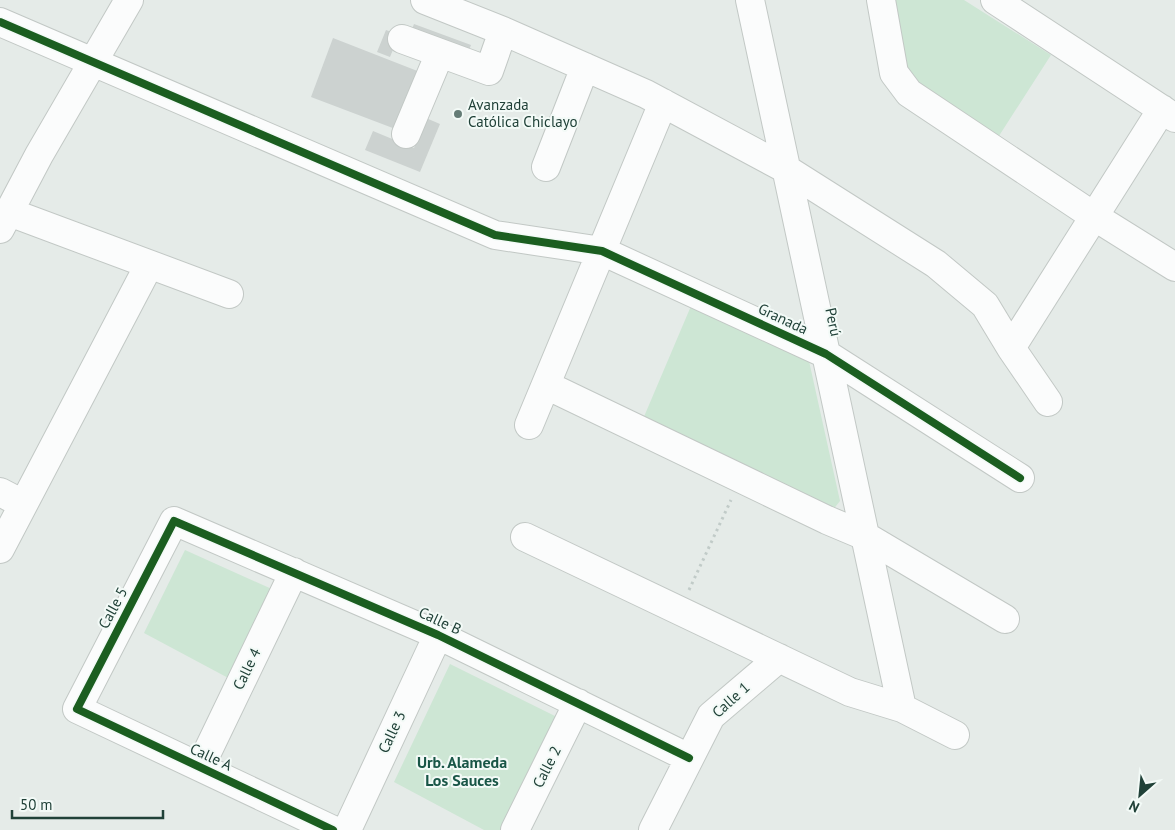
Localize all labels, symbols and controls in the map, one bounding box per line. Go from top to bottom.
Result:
place label: Avanzada Católica Chiclayo [468,95,578,131]
marker: Avanzada Católica Chiclayo [452,108,464,120]
street label: Granada [755,299,811,338]
street label: Perú [821,306,846,338]
street label: Calle 5 [94,584,131,632]
street label: Calle B [416,602,465,639]
street label: Calle 4 [228,645,265,693]
street label: Calle 1 [708,678,753,722]
street label: Calle 3 [374,708,410,756]
street label: Calle A [187,739,236,775]
street label: Calle 2 [528,743,565,791]
district label: Urb. Alameda Los Sauces [417,752,507,790]
north arrow [1115,770,1165,820]
scale bar [12,788,164,820]
text: 50 m [20,795,53,814]
text: N [1126,796,1142,817]

